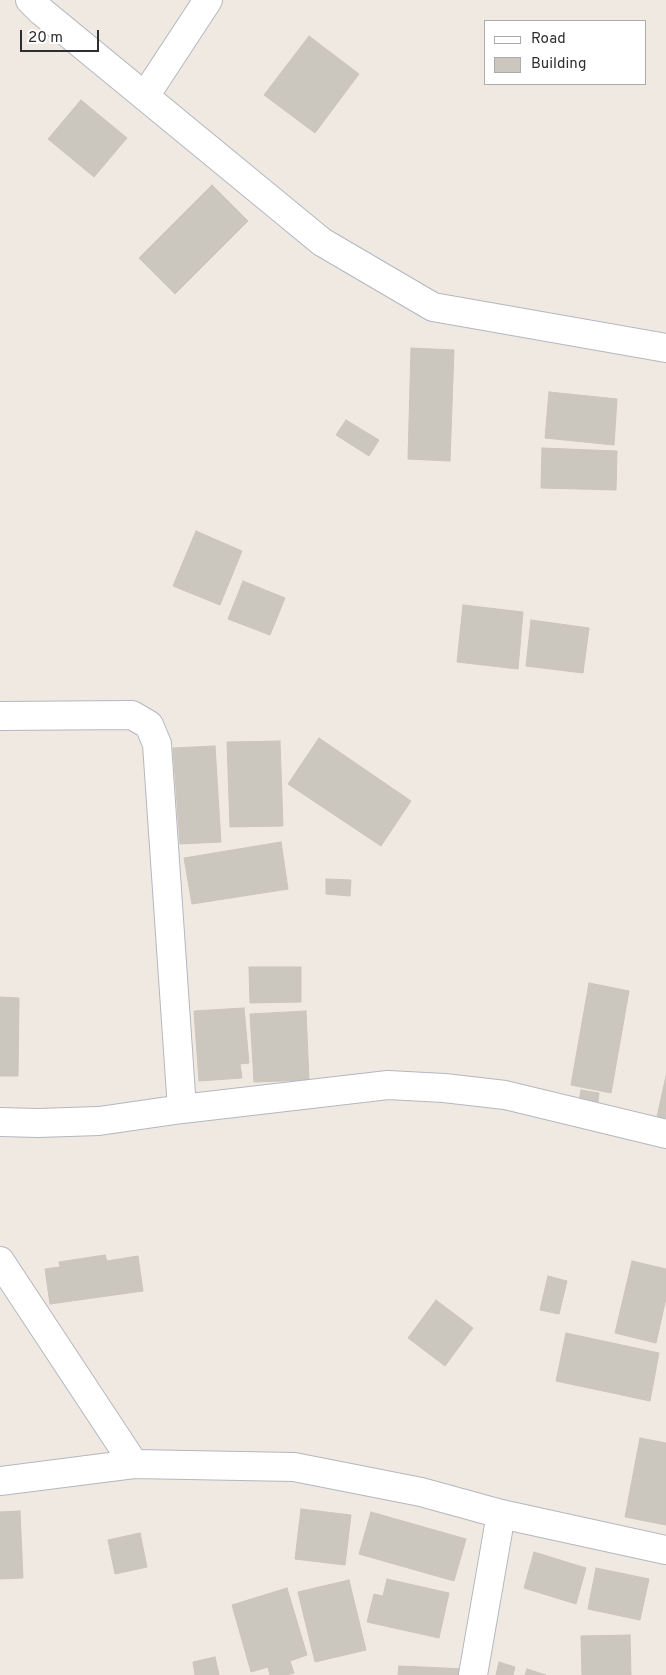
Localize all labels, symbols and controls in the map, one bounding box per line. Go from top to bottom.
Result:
scale bar [22,20,101,52]
legend [483,20,646,85]
text: 20 m [28,29,63,48]
text: Road [531,30,566,49]
text: Building [531,55,586,74]

